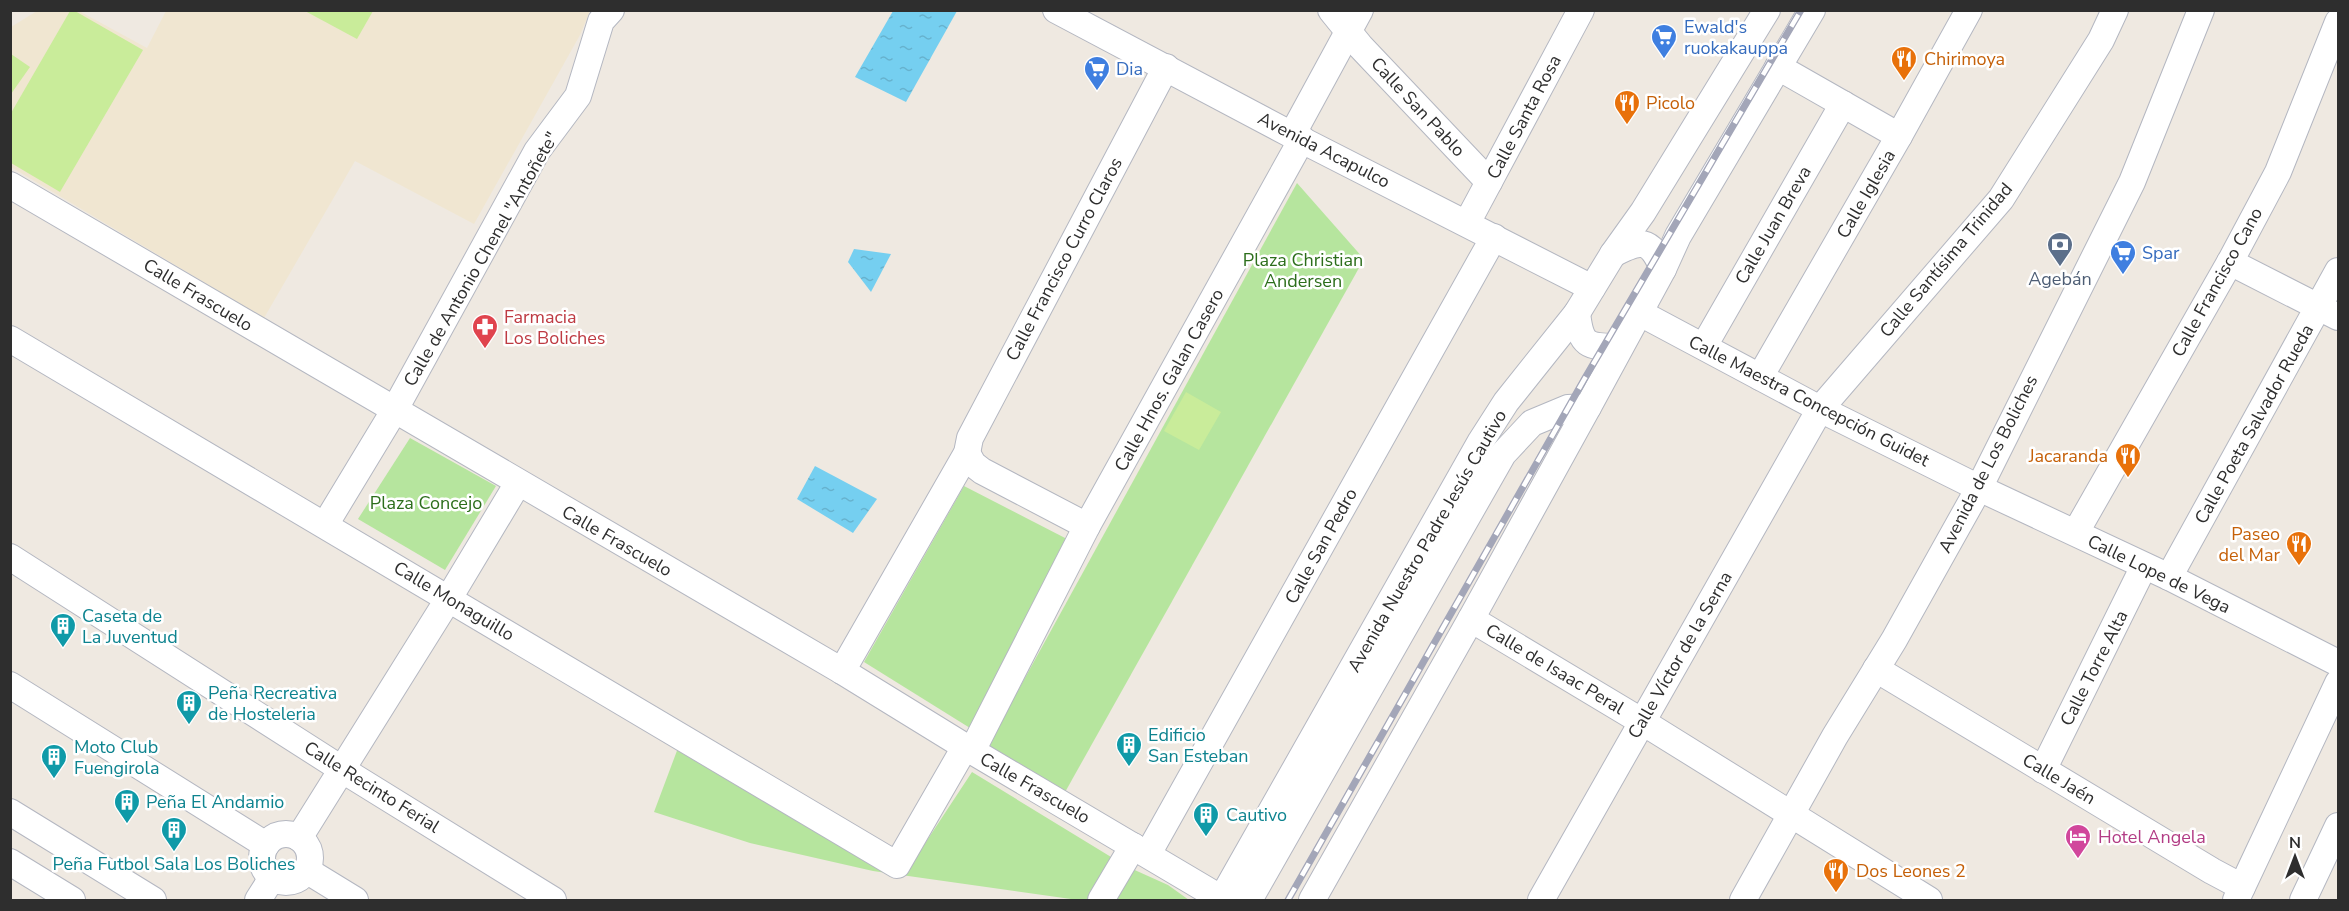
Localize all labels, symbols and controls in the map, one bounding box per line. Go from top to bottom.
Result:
place label: Ewald's ruokakauppa [1684,15,1788,60]
supermarket icon: Ewald's ruokakauppa [1649,22,1679,60]
restaurant icon: Chirimoya [1889,44,1919,82]
place label: Chirimoya [1924,47,2005,71]
street label: Calle Santa Rosa [1481,51,1567,183]
street label: Calle San Pablo [1366,52,1470,162]
supermarket icon: Dia [1082,54,1112,92]
place label: Dia [1116,57,1143,81]
restaurant icon: Picolo [1612,88,1642,126]
place label: Picolo [1646,91,1695,115]
street label: Avenida Acapulco [1254,106,1394,194]
street label: Calle de Antonio Chenel "Antoñete" [398,127,564,391]
street label: Calle Iglesia [1831,145,1901,243]
street label: Calle Francisco Curro Claros [1000,153,1128,365]
street label: Calle Juan Breva [1729,161,1817,289]
street label: Calle Santísima Trinidad [1874,178,2018,342]
street label: Calle Francisco Cano [2166,203,2268,361]
bank icon: Agebán [2045,230,2075,268]
supermarket icon: Spar [2108,238,2138,276]
place label: Spar [2142,241,2180,265]
park label: Plaza Christian Andersen [1243,248,1363,293]
street label: Calle Frascuelo [139,253,257,337]
place label: Agebán [2028,267,2092,291]
street label: Calle Hnos. Galan Casero [1109,284,1229,476]
place label: Farmacia Los Boliches [504,305,605,350]
pharmacy icon: Farmacia Los Boliches [470,312,500,350]
street label: Calle Poeta Salvador Rueda [2189,320,2319,528]
street label: Calle Maestra Concepción Guidet [1685,330,1934,473]
street label: Avenida de Los Boliches [1933,371,2043,557]
street label: Avenida Nuestro Padre Jesús Cautivo [1342,405,1512,677]
restaurant icon: Jacaranda [2113,441,2143,479]
place label: Jacaranda [2028,444,2108,468]
street label: Calle San Pedro [1279,484,1363,608]
park label: Plaza Concejo [370,491,482,515]
street label: Calle Frascuelo [557,500,677,582]
place label: Paseo del Mar [2219,522,2281,567]
street label: Calle Lope de Vega [2084,529,2234,619]
restaurant icon: Paseo del Mar [2284,529,2314,567]
street label: Calle Monaguillo [389,556,519,646]
street label: Calle Víctor de la Serna [1622,567,1738,743]
place label: Caseta de La Juventud [82,604,178,649]
street label: Calle Torre Alta [2055,606,2133,730]
building icon: Caseta de La Juventud [48,611,78,649]
street label: Calle de Isaac Peral [1481,618,1629,720]
place label: Peña Recreativa de Hosteleria [208,681,337,726]
building icon: Peña Recreativa de Hosteleria [174,688,204,726]
place label: Edificio San Esteban [1148,723,1248,768]
building icon: Edificio San Esteban [1114,730,1144,768]
place label: Moto Club Fuengirola [74,735,160,780]
street label: Calle Recinto Ferial [300,736,445,839]
building icon: Moto Club Fuengirola [39,742,69,780]
street label: Calle Frascuelo [975,747,1095,829]
street label: Calle Jaén [2018,748,2100,810]
building icon: Peña El Andamio [112,787,142,825]
place label: Peña El Andamio [146,790,284,814]
building icon: Cautivo [1191,800,1221,838]
place label: Cautivo [1226,803,1287,827]
building icon: Peña Futbol Sala Los Boliches [159,815,189,853]
hotel icon: Hotel Angela [2063,822,2093,860]
place label: Hotel Angela [2098,825,2206,849]
north arrow [2265,827,2325,887]
text: N [2289,832,2301,854]
place label: Peña Futbol Sala Los Boliches [52,852,296,876]
restaurant icon: Dos Leones 2 [1821,856,1851,894]
place label: Dos Leones 2 [1856,859,1966,883]

